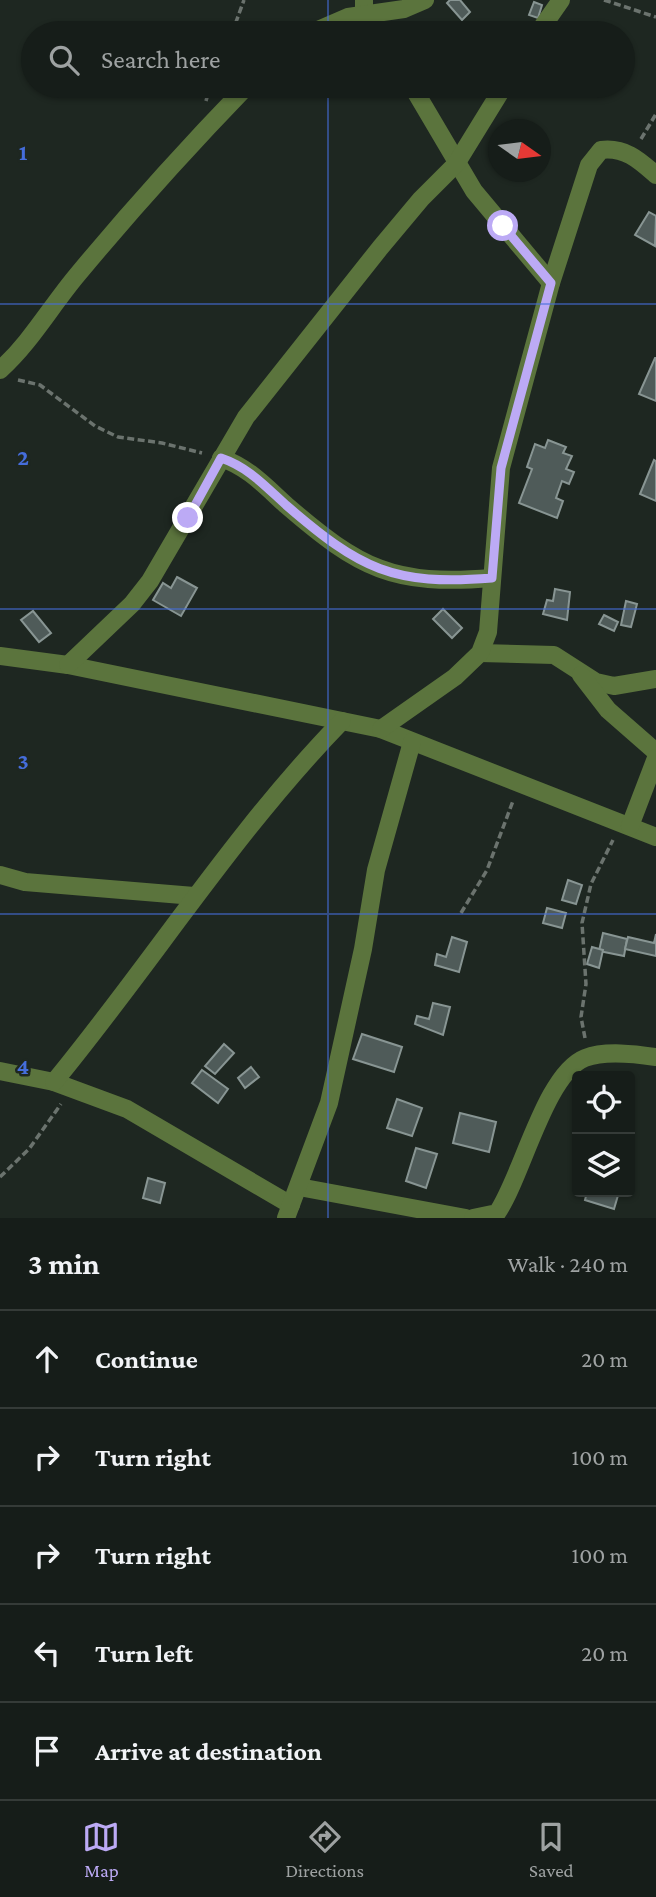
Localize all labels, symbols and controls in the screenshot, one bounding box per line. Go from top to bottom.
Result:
search box [21,21,635,98]
icon: search [45,41,83,79]
text: Search here [101,45,220,74]
north arrow [488,119,551,182]
text: 1 [19,139,28,165]
route start [487,210,518,241]
text: 2 [17,444,29,470]
route end [172,502,203,533]
text: 3 [17,748,29,774]
text: 4 [17,1053,29,1079]
map controls [572,1071,635,1197]
button: locate [572,1071,635,1134]
button: layers [572,1134,635,1197]
text: 3 min [28,1247,100,1280]
text: Walk · 240 m [508,1251,628,1277]
icon: ahead [28,1340,66,1378]
text: Continue [95,1345,198,1374]
text: 20 m [581,1346,628,1372]
icon: right [28,1438,66,1476]
text: Turn right [95,1443,211,1472]
text: 100 m [572,1444,628,1470]
icon: right [28,1536,66,1574]
text: Turn right [95,1541,211,1570]
text: 100 m [572,1542,628,1568]
icon: left [28,1634,66,1672]
text: Turn left [95,1639,193,1668]
text: 20 m [581,1640,628,1666]
icon: arrive [28,1732,66,1770]
text: Arrive at destination [95,1737,322,1766]
tab: Map [82,1818,120,1881]
tab: Directions [285,1818,364,1881]
tab: Saved [529,1818,574,1881]

